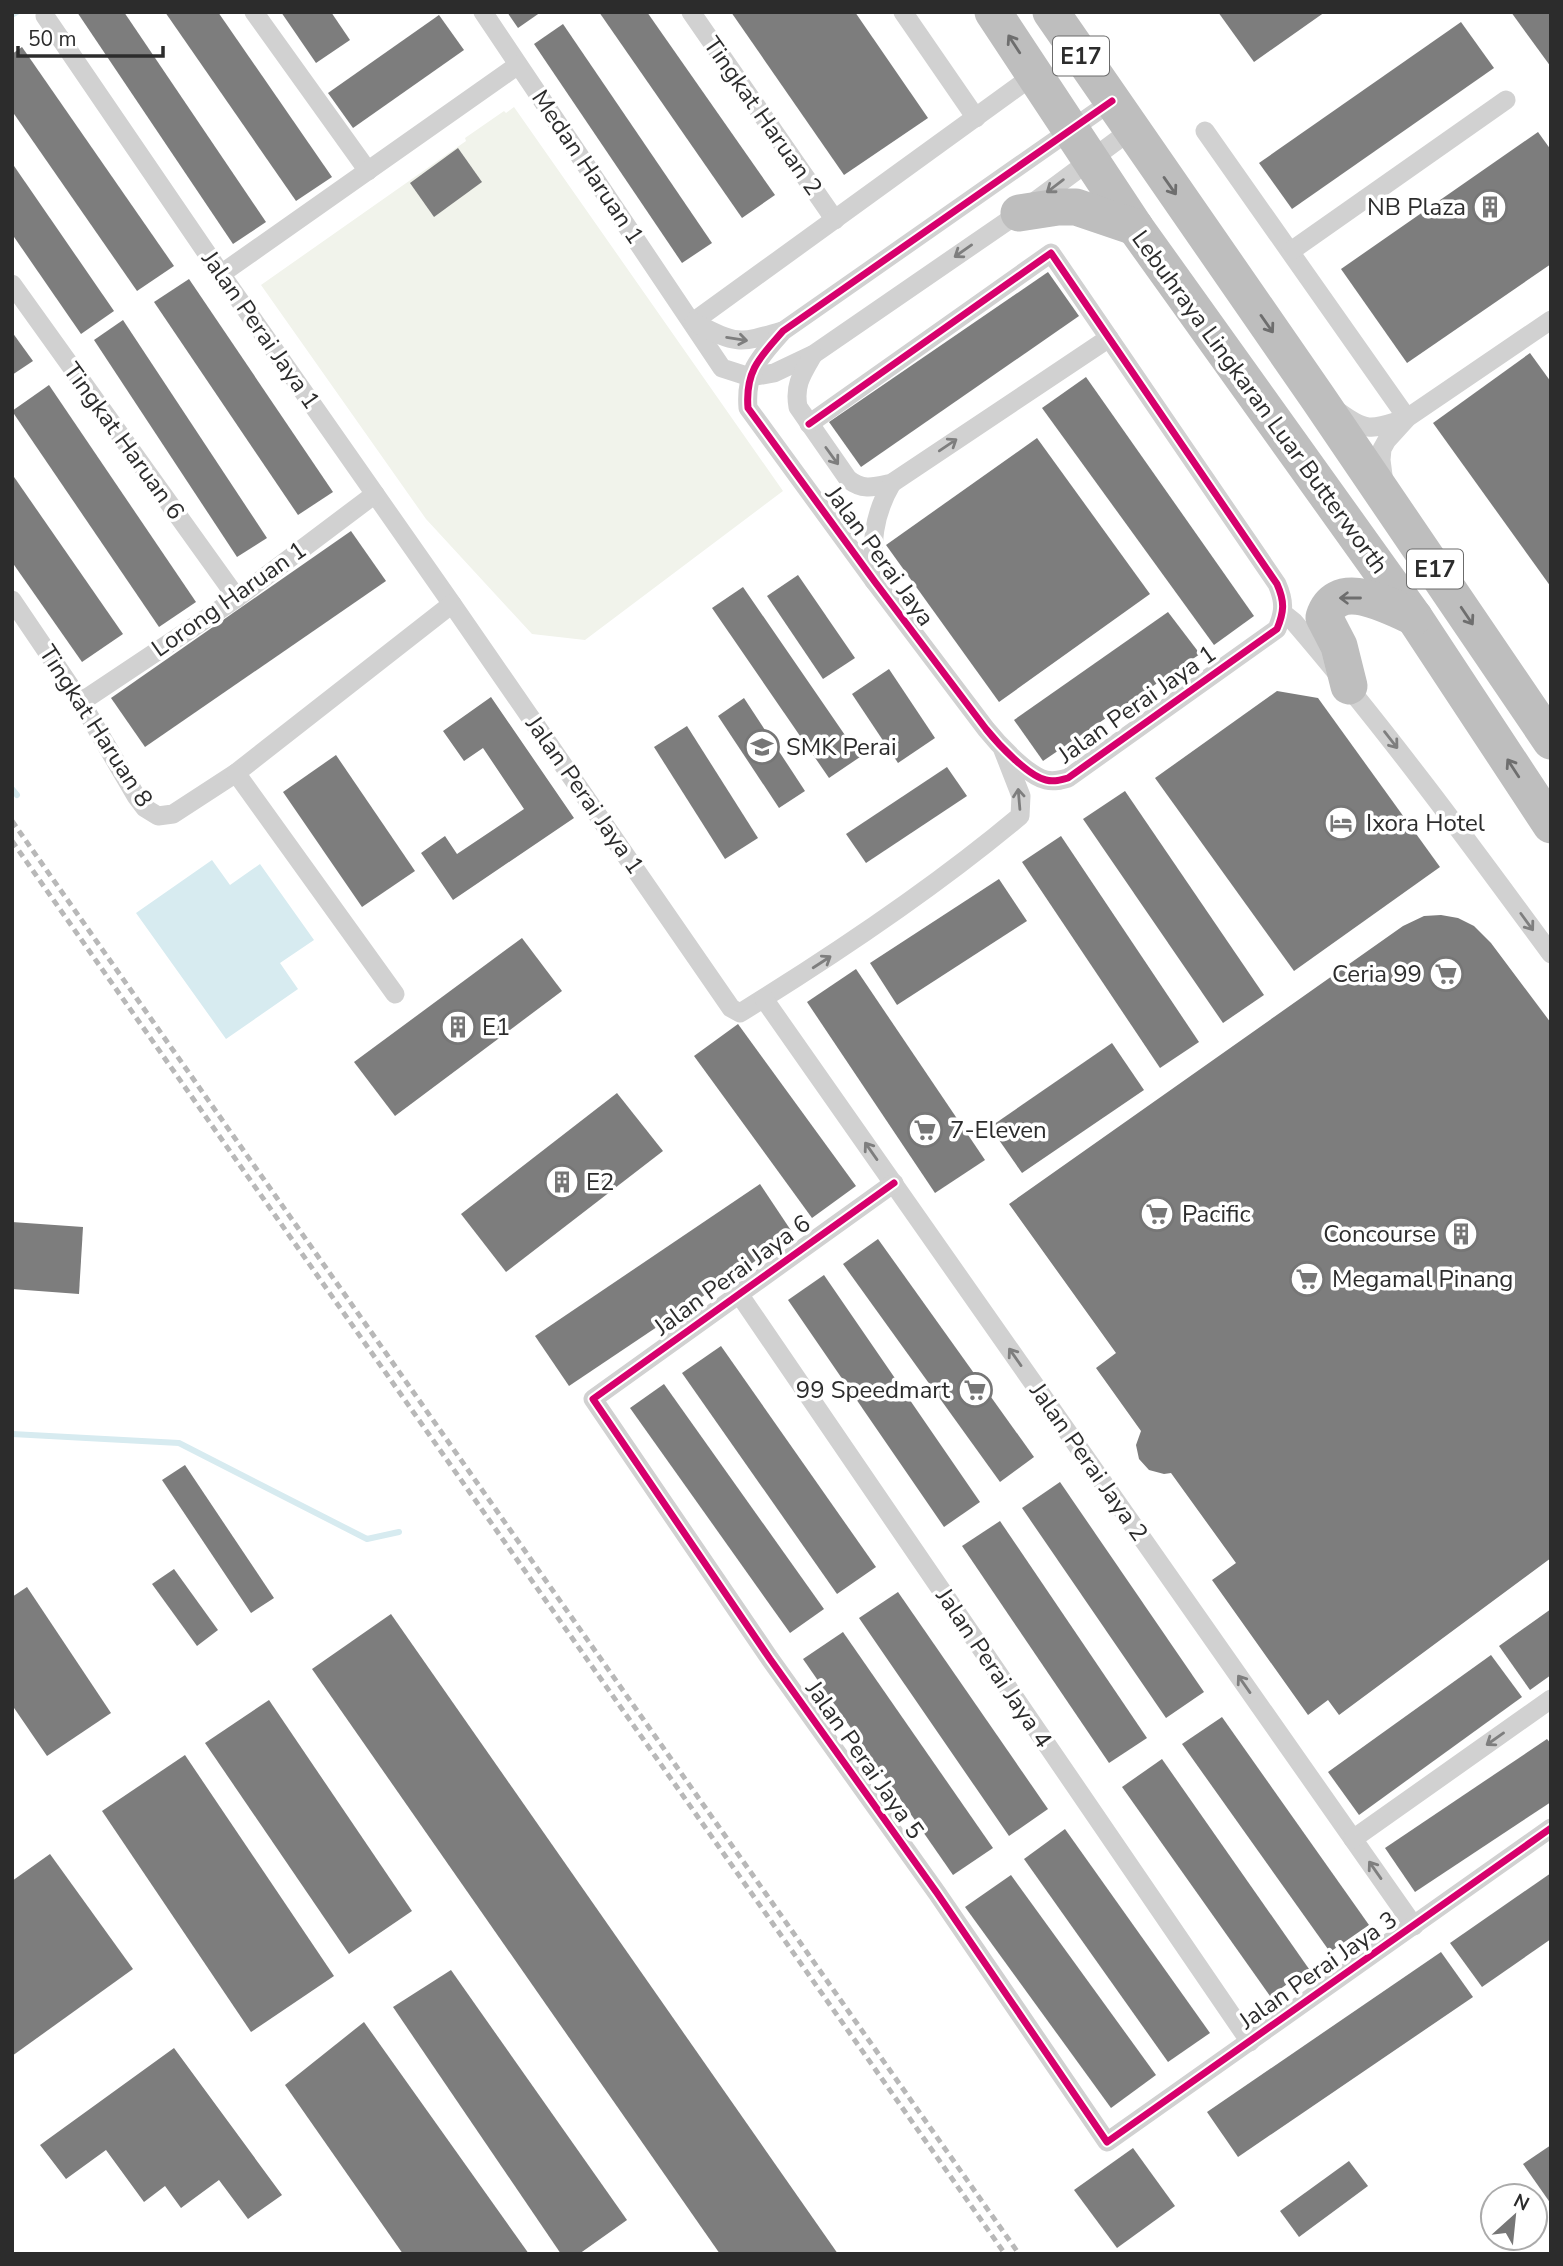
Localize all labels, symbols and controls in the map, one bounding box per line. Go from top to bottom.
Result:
scale bar [18,14,163,58]
text: 50 m [28,25,77,53]
street label: Tingkat Haruan 2 [696,30,830,202]
one-way arrow [1006,34,1020,54]
road number: E17 [1053,36,1109,76]
street label: Medan Haruan 1 [524,84,652,250]
one-way arrow [1163,176,1177,195]
one-way arrow [1046,179,1065,193]
building icon: NB Plaza [1471,188,1509,226]
place label: NB Plaza [1367,191,1466,223]
street label: Lebuhraya Lingkaran Luar Butterworth [1124,224,1396,580]
street label: Jalan Perai Jaya 1 [194,244,328,415]
one-way arrow [954,244,973,258]
one-way arrow [1259,314,1274,333]
one-way arrow [725,333,748,346]
street label: Tingkat Haruan 6 [56,356,192,526]
one-way arrow [938,438,958,452]
one-way arrow [824,446,839,465]
street label: Jalan Perai Jaya [818,479,942,632]
street label: Lorong Haruan 1 [145,534,313,664]
road number: E17 [1407,550,1463,589]
one-way arrow [1339,591,1362,605]
one-way arrow [1459,606,1474,625]
street label: Jalan Perai Jaya 1 [1051,637,1222,771]
street label: Tingkat Haruan 8 [32,639,160,813]
street label: Jalan Perai Jaya 1 [518,709,652,880]
school or university icon: SMK Perai [743,728,781,766]
one-way arrow [1384,730,1399,749]
place label: SMK Perai [786,731,897,763]
one-way arrow [1506,759,1520,779]
one-way arrow [1012,789,1025,811]
hotel icon: Ixora Hotel [1322,804,1360,842]
place label: Ixora Hotel [1366,807,1485,839]
one-way arrow [1520,912,1535,931]
one-way arrow [811,954,831,968]
supermarket icon: Ceria 99 [1427,955,1465,993]
place label: Ceria 99 [1332,958,1422,990]
building icon: E1 [439,1008,477,1046]
place label: E1 [482,1011,510,1043]
supermarket icon: 7-Eleven [906,1111,944,1149]
place label: 7-Eleven [950,1114,1047,1146]
one-way arrow [864,1142,878,1161]
building icon: E2 [543,1163,581,1201]
place label: E2 [586,1166,614,1198]
supermarket icon: Pacific [1138,1195,1176,1233]
place label: Pacific [1182,1198,1251,1230]
street label: Jalan Perai Jaya 6 [646,1207,817,1343]
building icon: Concourse [1442,1215,1480,1253]
place label: Concourse [1323,1218,1436,1250]
supermarket icon: Megamal Pinang [1288,1260,1326,1298]
place label: Megamal Pinang [1332,1263,1513,1295]
one-way arrow [1008,1348,1022,1367]
supermarket icon: 99 Speedmart [956,1371,994,1409]
place label: 99 Speedmart [796,1374,951,1406]
street label: Jalan Perai Jaya 2 [1022,1376,1156,1547]
street label: Jalan Perai Jaya 4 [928,1581,1059,1754]
street label: Jalan Perai Jaya 5 [798,1674,932,1845]
one-way arrow [1237,1675,1251,1694]
one-way arrow [1486,1732,1505,1746]
one-way arrow [1368,1861,1382,1880]
street label: Jalan Perai Jaya 3 [1232,1903,1403,2037]
north arrow [1479,2182,1549,2252]
text: N [1509,2188,1534,2218]

